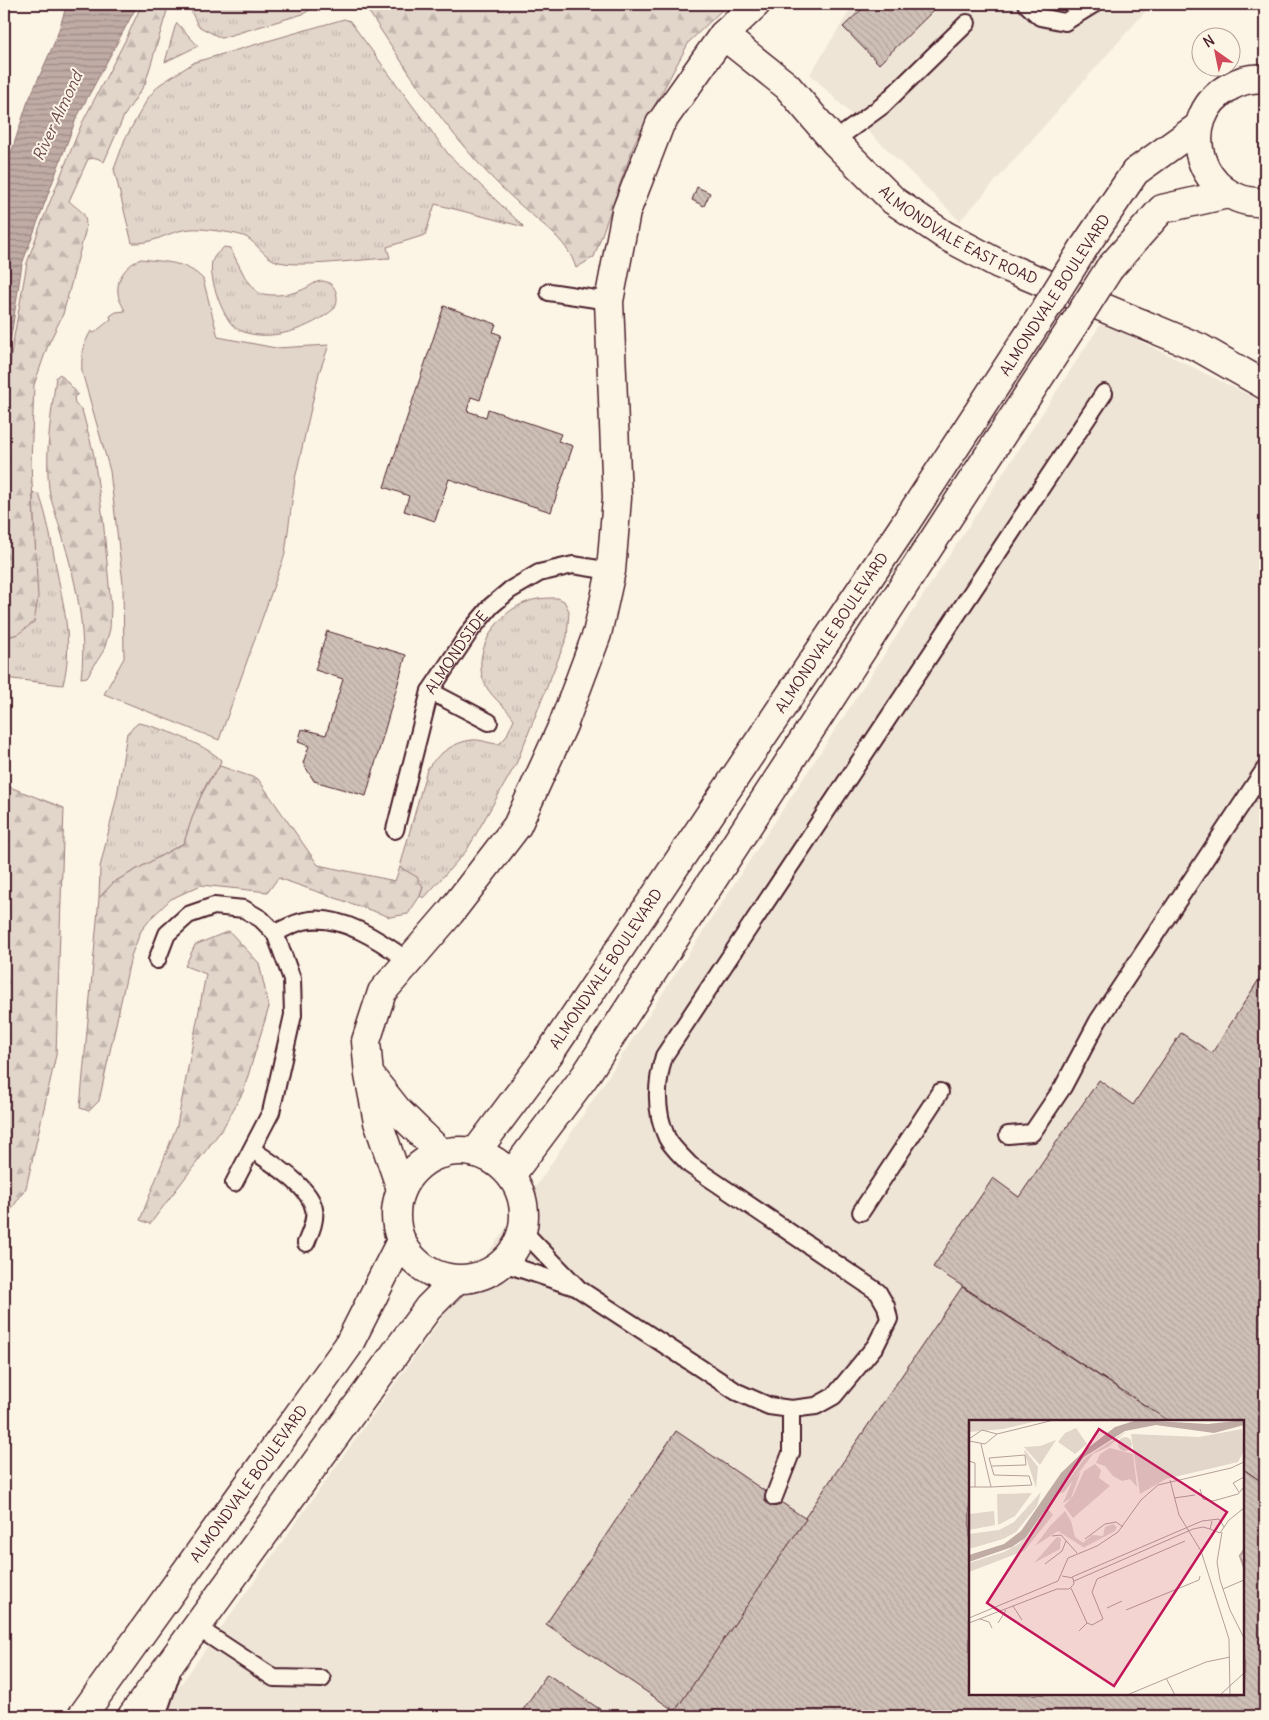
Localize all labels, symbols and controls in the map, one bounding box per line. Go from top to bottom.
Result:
north arrow [1192,28,1242,78]
text: N [1200,31,1218,51]
water label: River Almond [28,66,87,164]
street label: ALMONDVALE EAST ROAD [875,181,1041,288]
street label: ALMONDVALE BOULEVARD [995,210,1114,379]
street label: ALMONDVALE BOULEVARD [771,549,892,716]
street label: ALMONDSIDE [421,607,492,698]
street label: ALMONDVALE BOULEVARD [545,885,666,1053]
street label: ALMONDVALE BOULEVARD [186,1401,311,1566]
inset map [969,1420,1244,1695]

